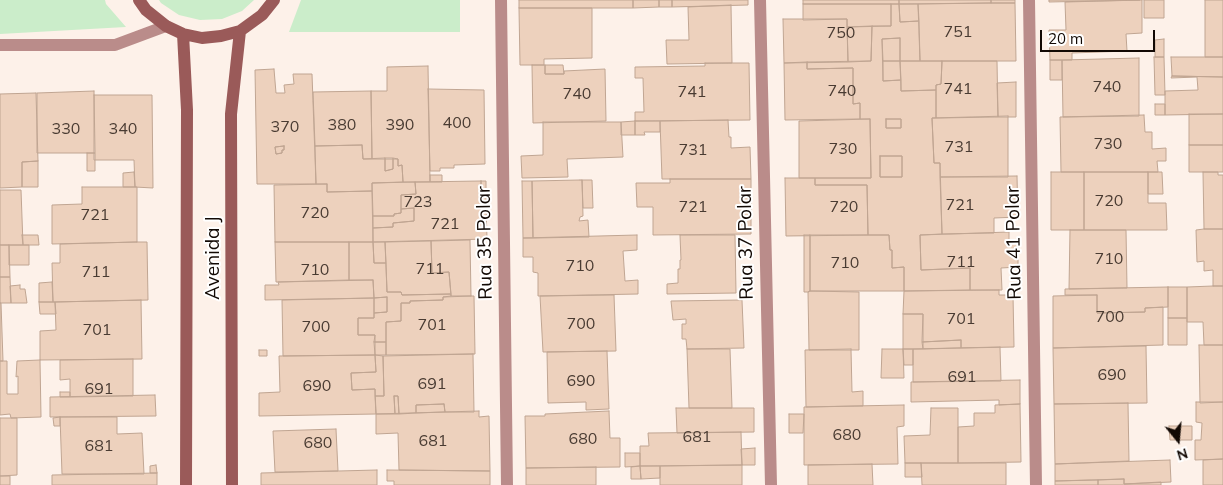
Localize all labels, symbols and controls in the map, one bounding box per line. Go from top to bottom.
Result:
scale bar [1043,20,1158,52]
house number: 751 [944,22,972,42]
house number: 750 [827,23,855,43]
text: 20 m [1048,29,1083,48]
house number: 740 [1093,77,1121,97]
house number: 741 [944,79,972,99]
house number: 740 [828,81,856,101]
house number: 741 [678,82,706,102]
house number: 740 [563,84,591,104]
house number: 400 [443,113,471,133]
house number: 380 [328,115,356,135]
house number: 390 [386,115,414,135]
house number: 370 [271,117,299,137]
house number: 330 [52,119,80,139]
house number: 340 [109,119,137,139]
house number: 730 [1094,134,1122,154]
house number: 731 [945,137,973,157]
house number: 730 [829,139,857,159]
house number: 731 [679,140,707,160]
street label: Rua 35 Polar [473,186,497,300]
street label: Rua 37 Polar [734,186,758,300]
street label: Rua 41 Polar [1002,186,1026,300]
house number: 720 [1095,191,1123,211]
house number: 723 [404,192,432,212]
house number: 721 [946,195,974,215]
house number: 721 [679,197,707,217]
house number: 720 [830,197,858,217]
house number: 720 [301,203,329,223]
house number: 721 [81,205,109,225]
house number: 721 [431,214,459,234]
street label: Avenida J [202,216,224,300]
house number: 710 [1095,249,1123,269]
house number: 711 [947,252,975,272]
house number: 710 [831,253,859,273]
house number: 710 [566,256,594,276]
house number: 711 [416,259,444,279]
house number: 710 [301,260,329,280]
house number: 711 [82,262,110,282]
house number: 700 [1096,307,1124,327]
house number: 701 [947,309,975,329]
house number: 700 [567,314,595,334]
house number: 701 [418,315,446,335]
house number: 700 [302,317,330,337]
house number: 701 [83,320,111,340]
house number: 690 [1098,365,1126,385]
house number: 691 [948,367,976,387]
house number: 690 [567,371,595,391]
house number: 691 [418,374,446,394]
house number: 690 [303,376,331,396]
house number: 691 [85,379,113,399]
north arrow [1153,415,1203,465]
house number: 680 [833,425,861,445]
house number: 681 [683,427,711,447]
house number: 680 [569,429,597,449]
house number: 681 [419,431,447,451]
house number: 680 [304,433,332,453]
house number: 681 [85,436,113,456]
text: N [1175,444,1190,464]

